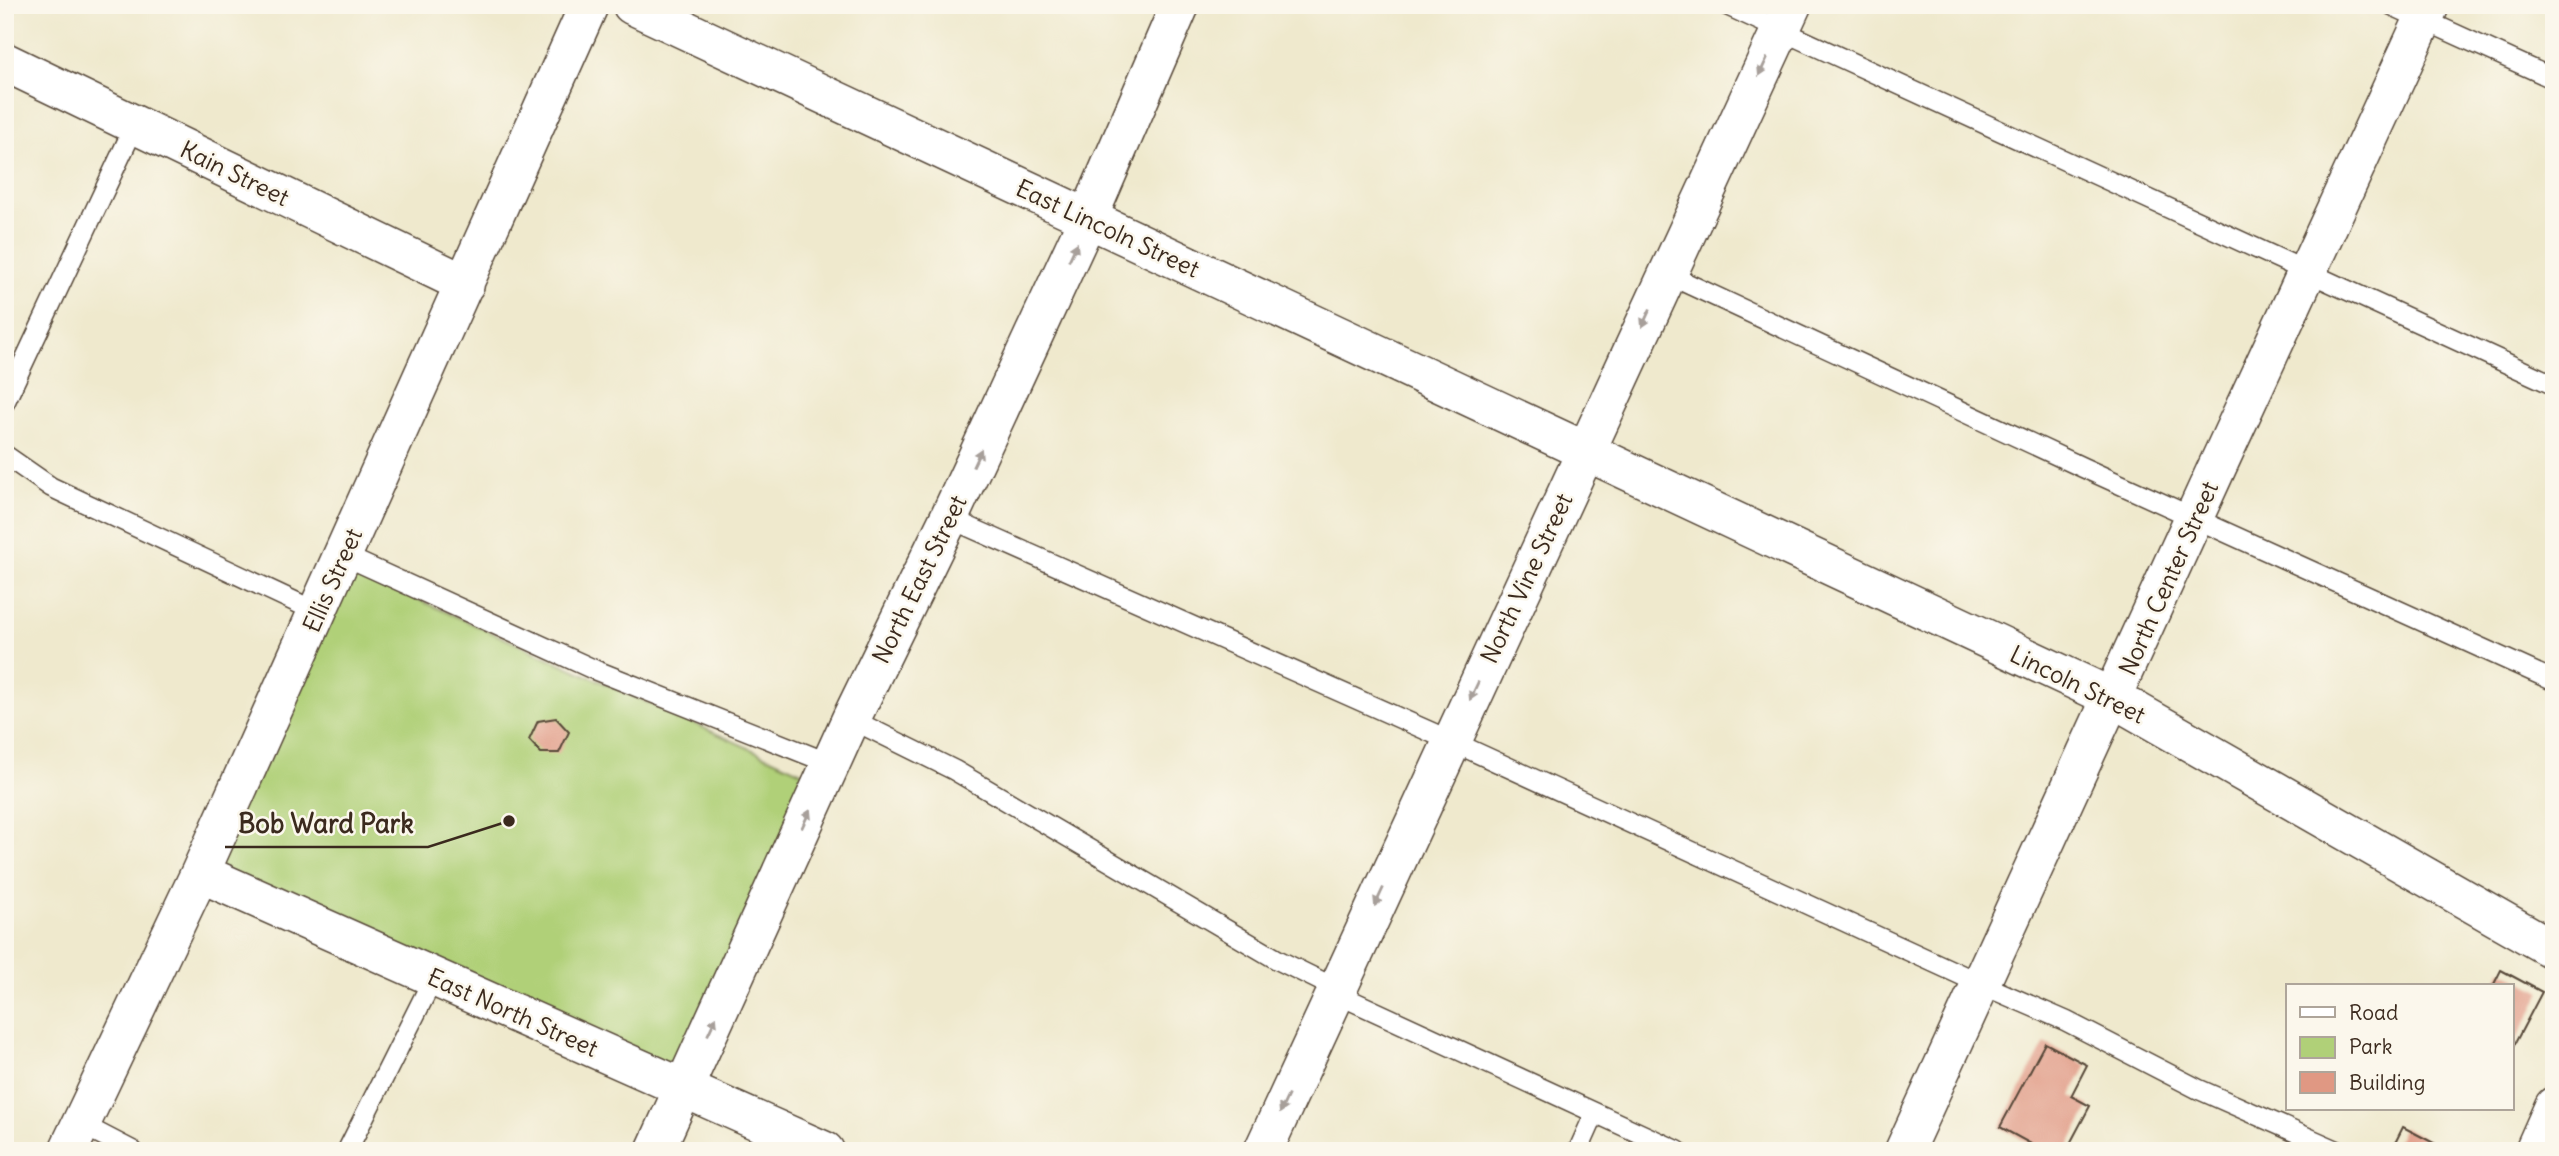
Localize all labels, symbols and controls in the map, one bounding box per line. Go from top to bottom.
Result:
one-way arrow [1757,57,1769,77]
street label: Kain Street [176,134,294,212]
street label: East Lincoln Street [1011,172,1205,284]
one-way arrow [1067,242,1079,262]
one-way arrow [1640,308,1652,328]
one-way arrow [971,448,982,468]
street label: North Center Street [2112,476,2224,680]
street label: North Vine Street [1473,488,1579,668]
street label: North East Street [865,490,973,668]
street label: Ellis Street [296,523,368,637]
street label: Lincoln Street [2005,638,2151,730]
one-way arrow [1468,681,1480,701]
callout: Bob Ward Park [225,800,428,847]
text: Bob Ward Park [238,807,414,840]
one-way arrow [800,809,812,829]
one-way arrow [1373,887,1384,908]
street label: East North Street [423,961,603,1063]
legend [2286,984,2514,1110]
text: Road [2349,999,2398,1026]
one-way arrow [706,1016,718,1036]
text: Park [2349,1033,2392,1060]
text: Building [2349,1069,2425,1096]
one-way arrow [1278,1094,1290,1114]

